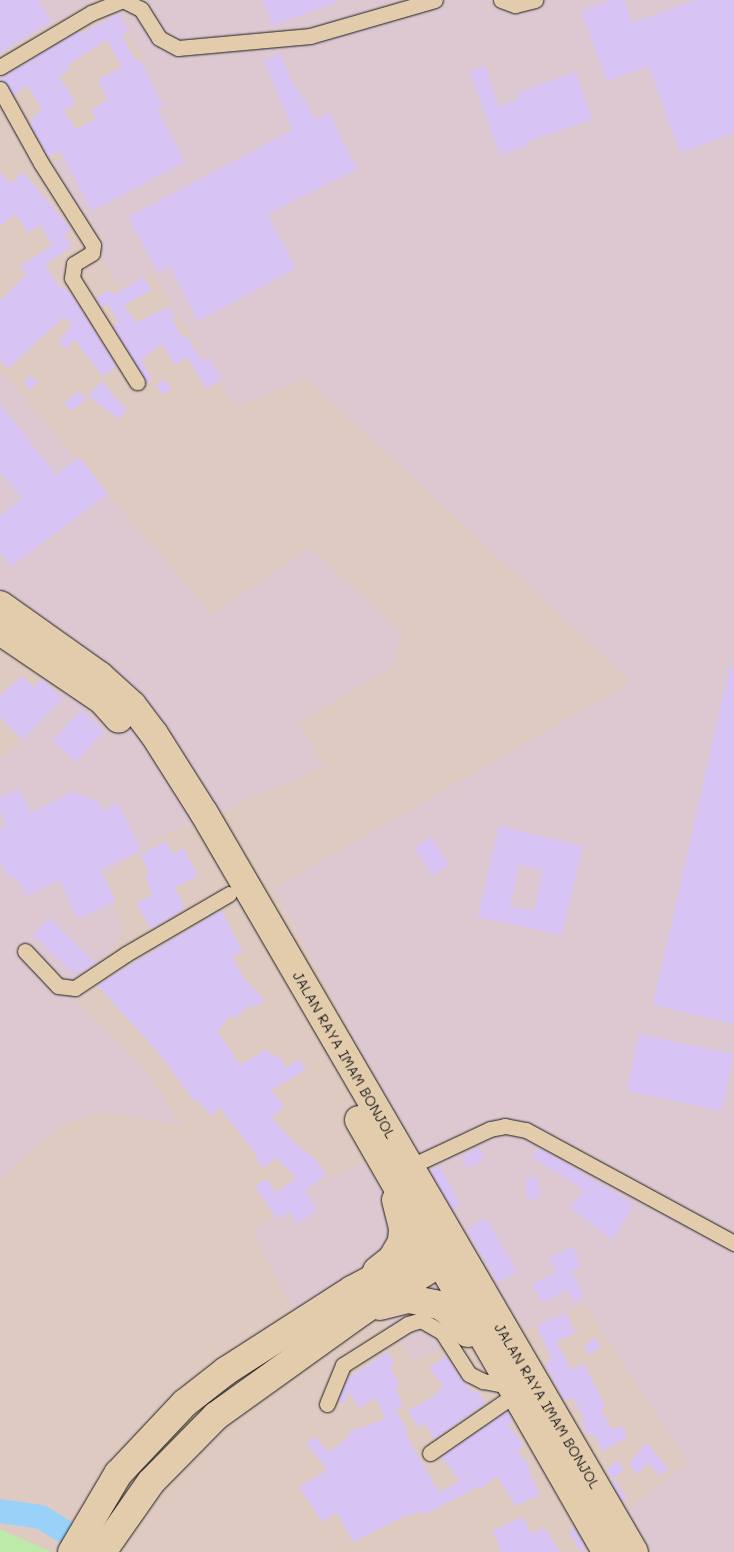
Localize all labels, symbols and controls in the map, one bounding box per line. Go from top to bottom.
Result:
street label: JALAN RAYA IMAM BONJOL [289,968,399,1142]
street label: JALAN RAYA IMAM BONJOL [491,1320,603,1492]

